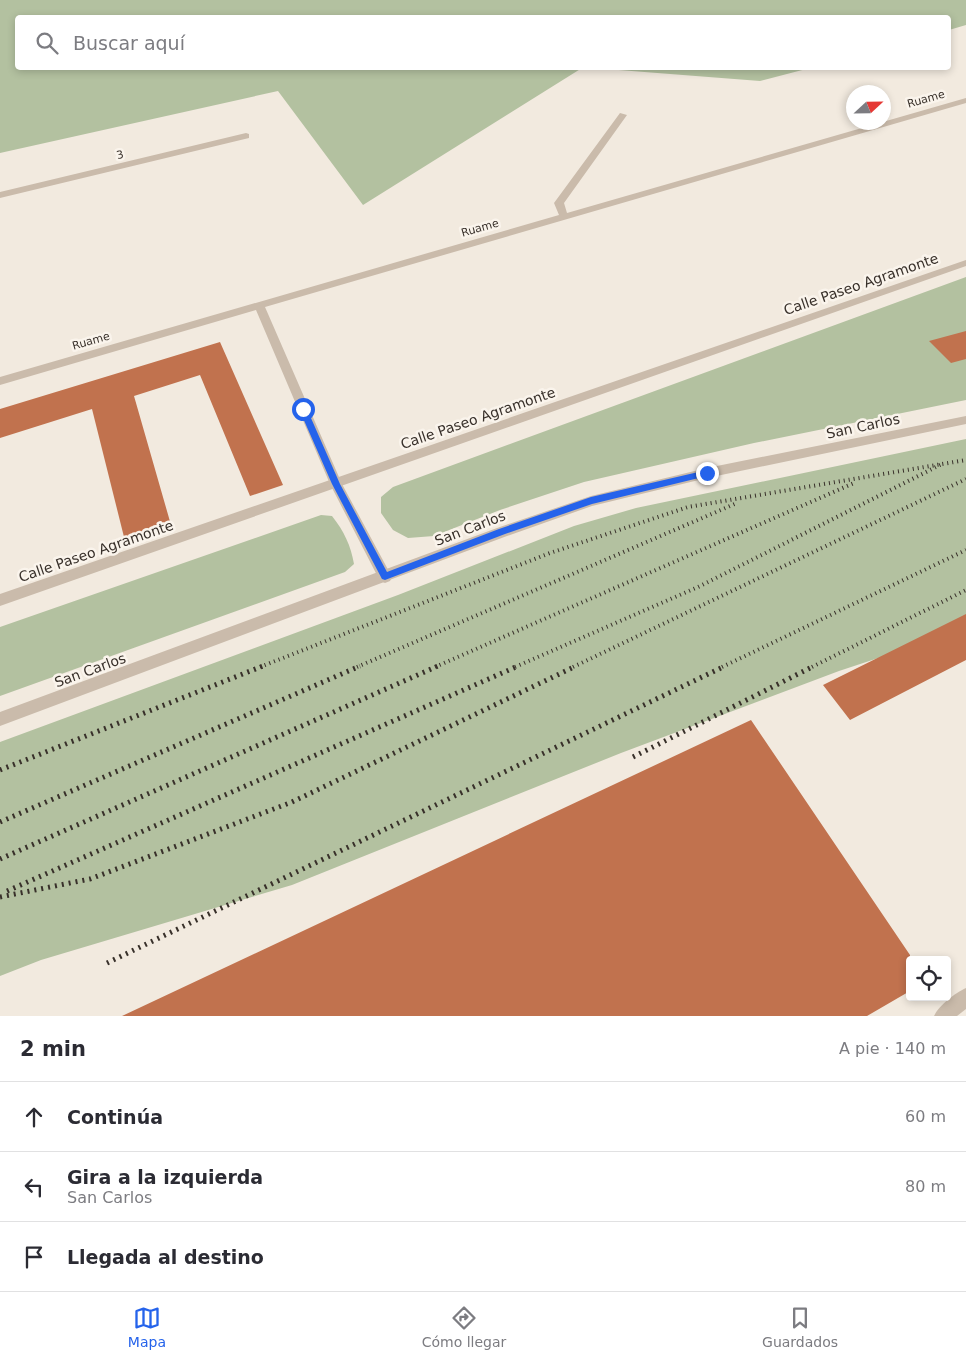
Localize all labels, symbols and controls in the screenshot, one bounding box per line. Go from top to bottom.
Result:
search box [15,15,951,70]
icon: search [33,29,61,57]
text: Buscar aquí [73,32,185,54]
north arrow [846,85,891,130]
street label: Ruame [906,87,946,111]
street label: 3 [115,148,125,162]
street label: Ruame [460,216,500,240]
street label: Calle Paseo Agramonte [782,250,940,318]
street label: Ruame [71,329,111,353]
street label: Calle Paseo Agramonte [399,384,557,452]
route start [292,398,315,421]
street label: San Carlos [825,410,901,442]
route end [696,462,719,485]
street label: San Carlos [432,507,508,549]
street label: Calle Paseo Agramonte [17,517,175,585]
street label: San Carlos [52,650,128,690]
map controls [906,956,951,1001]
button: locate [906,956,951,1001]
text: 2 min [20,1037,86,1061]
text: A pie · 140 m [839,1039,946,1058]
icon: ahead [20,1103,48,1131]
text: Continúa [67,1106,163,1128]
text: 60 m [905,1107,946,1126]
text: Gira a la izquierda [67,1166,263,1188]
icon: left [20,1173,48,1201]
text: 80 m [905,1177,946,1196]
text: San Carlos [67,1188,152,1207]
icon: arrive [20,1243,48,1271]
text: Llegada al destino [67,1246,264,1268]
tab: Mapa [128,1304,166,1350]
tab: Cómo llegar [422,1304,506,1350]
tab: Guardados [762,1304,838,1350]

